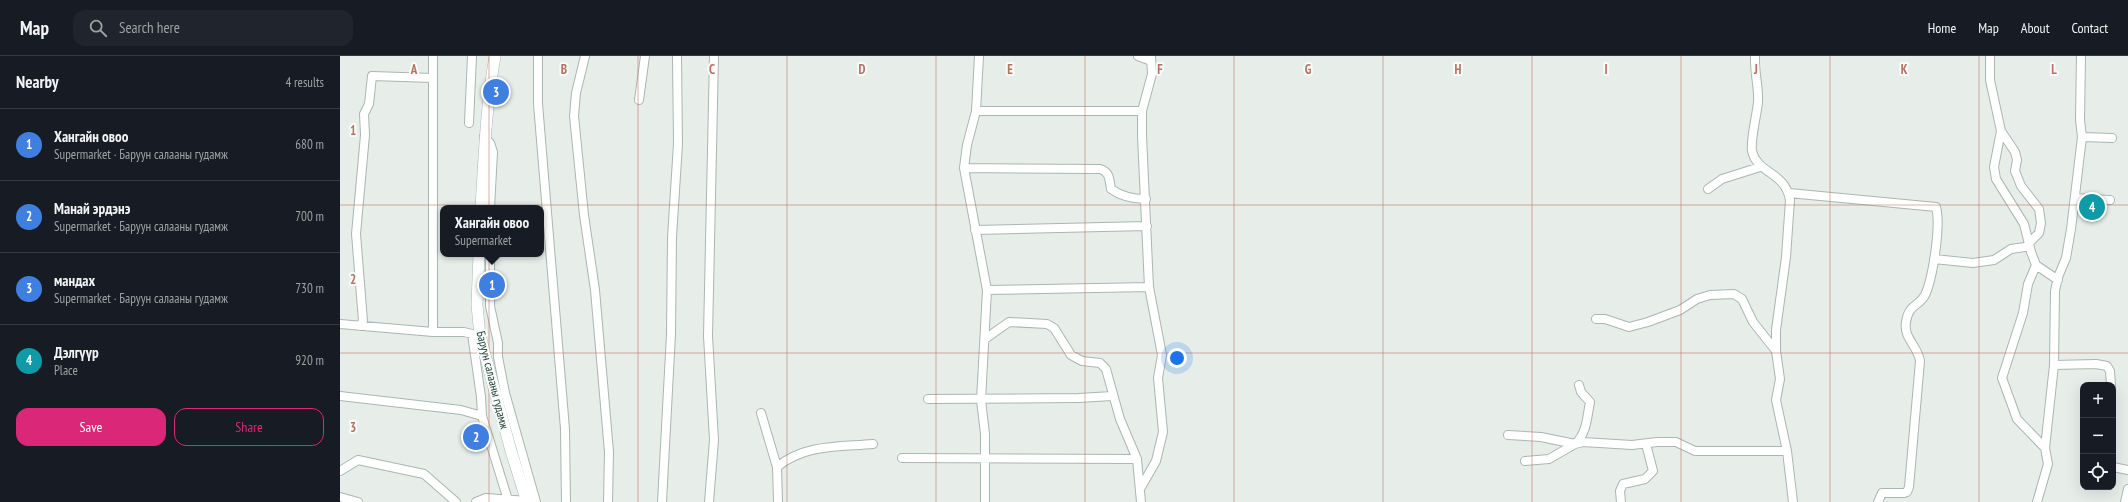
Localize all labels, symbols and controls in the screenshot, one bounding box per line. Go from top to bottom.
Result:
search box [73,10,353,46]
text: Map [20,16,49,40]
icon: search [87,17,109,39]
text: Search here [119,18,180,37]
text: Home [1928,19,1956,37]
text: Map [1978,19,1999,37]
text: About [2021,19,2050,37]
text: Contact [2072,19,2108,37]
text: A [410,61,418,78]
text: B [561,61,567,78]
text: C [709,61,715,78]
text: D [859,61,866,78]
text: E [1007,61,1013,78]
text: F [1157,61,1163,78]
text: G [1305,61,1312,78]
text: H [1455,61,1462,78]
text: I [1604,61,1608,78]
text: J [1753,61,1758,78]
text: K [1901,61,1908,78]
text: L [2051,61,2057,78]
text: Nearby [16,71,59,93]
text: 4 results [285,74,324,91]
pin: 3 [483,77,509,107]
text: 1 [350,122,356,139]
text: Хангайн овоо [54,127,128,146]
text: 1 [26,136,32,153]
text: 680 m [295,136,324,153]
text: Supermarket · Баруун салааны гудамж [54,146,228,163]
pin: 4 [2079,192,2105,222]
text: Манай эрдэнэ [54,199,130,218]
popup [440,205,544,257]
text: 2 [26,208,32,225]
text: 700 m [295,208,324,225]
text: Хангайн овоо [455,213,529,232]
text: Supermarket · Баруун салааны гудамж [54,218,228,235]
text: Supermarket [455,232,512,249]
pin: 1 [479,270,505,300]
text: мандах [54,271,95,290]
text: 2 [350,271,356,288]
text: 3 [26,280,32,297]
text: 730 m [295,280,324,297]
text: Supermarket · Баруун салааны гудамж [54,290,228,307]
street label: Баруун салааны гудамж [474,329,513,431]
text: Дэлгүүр [54,343,99,362]
your location [1167,348,1187,368]
text: 4 [26,352,32,369]
text: 920 m [295,352,324,369]
text: Place [54,362,78,379]
map controls [2080,382,2116,490]
button: + [2080,382,2116,418]
button: Save [16,408,166,446]
button: Share [174,408,324,446]
button: − [2080,418,2116,454]
text: 3 [350,419,356,436]
pin: 2 [463,422,489,452]
button: locate [2080,454,2116,490]

